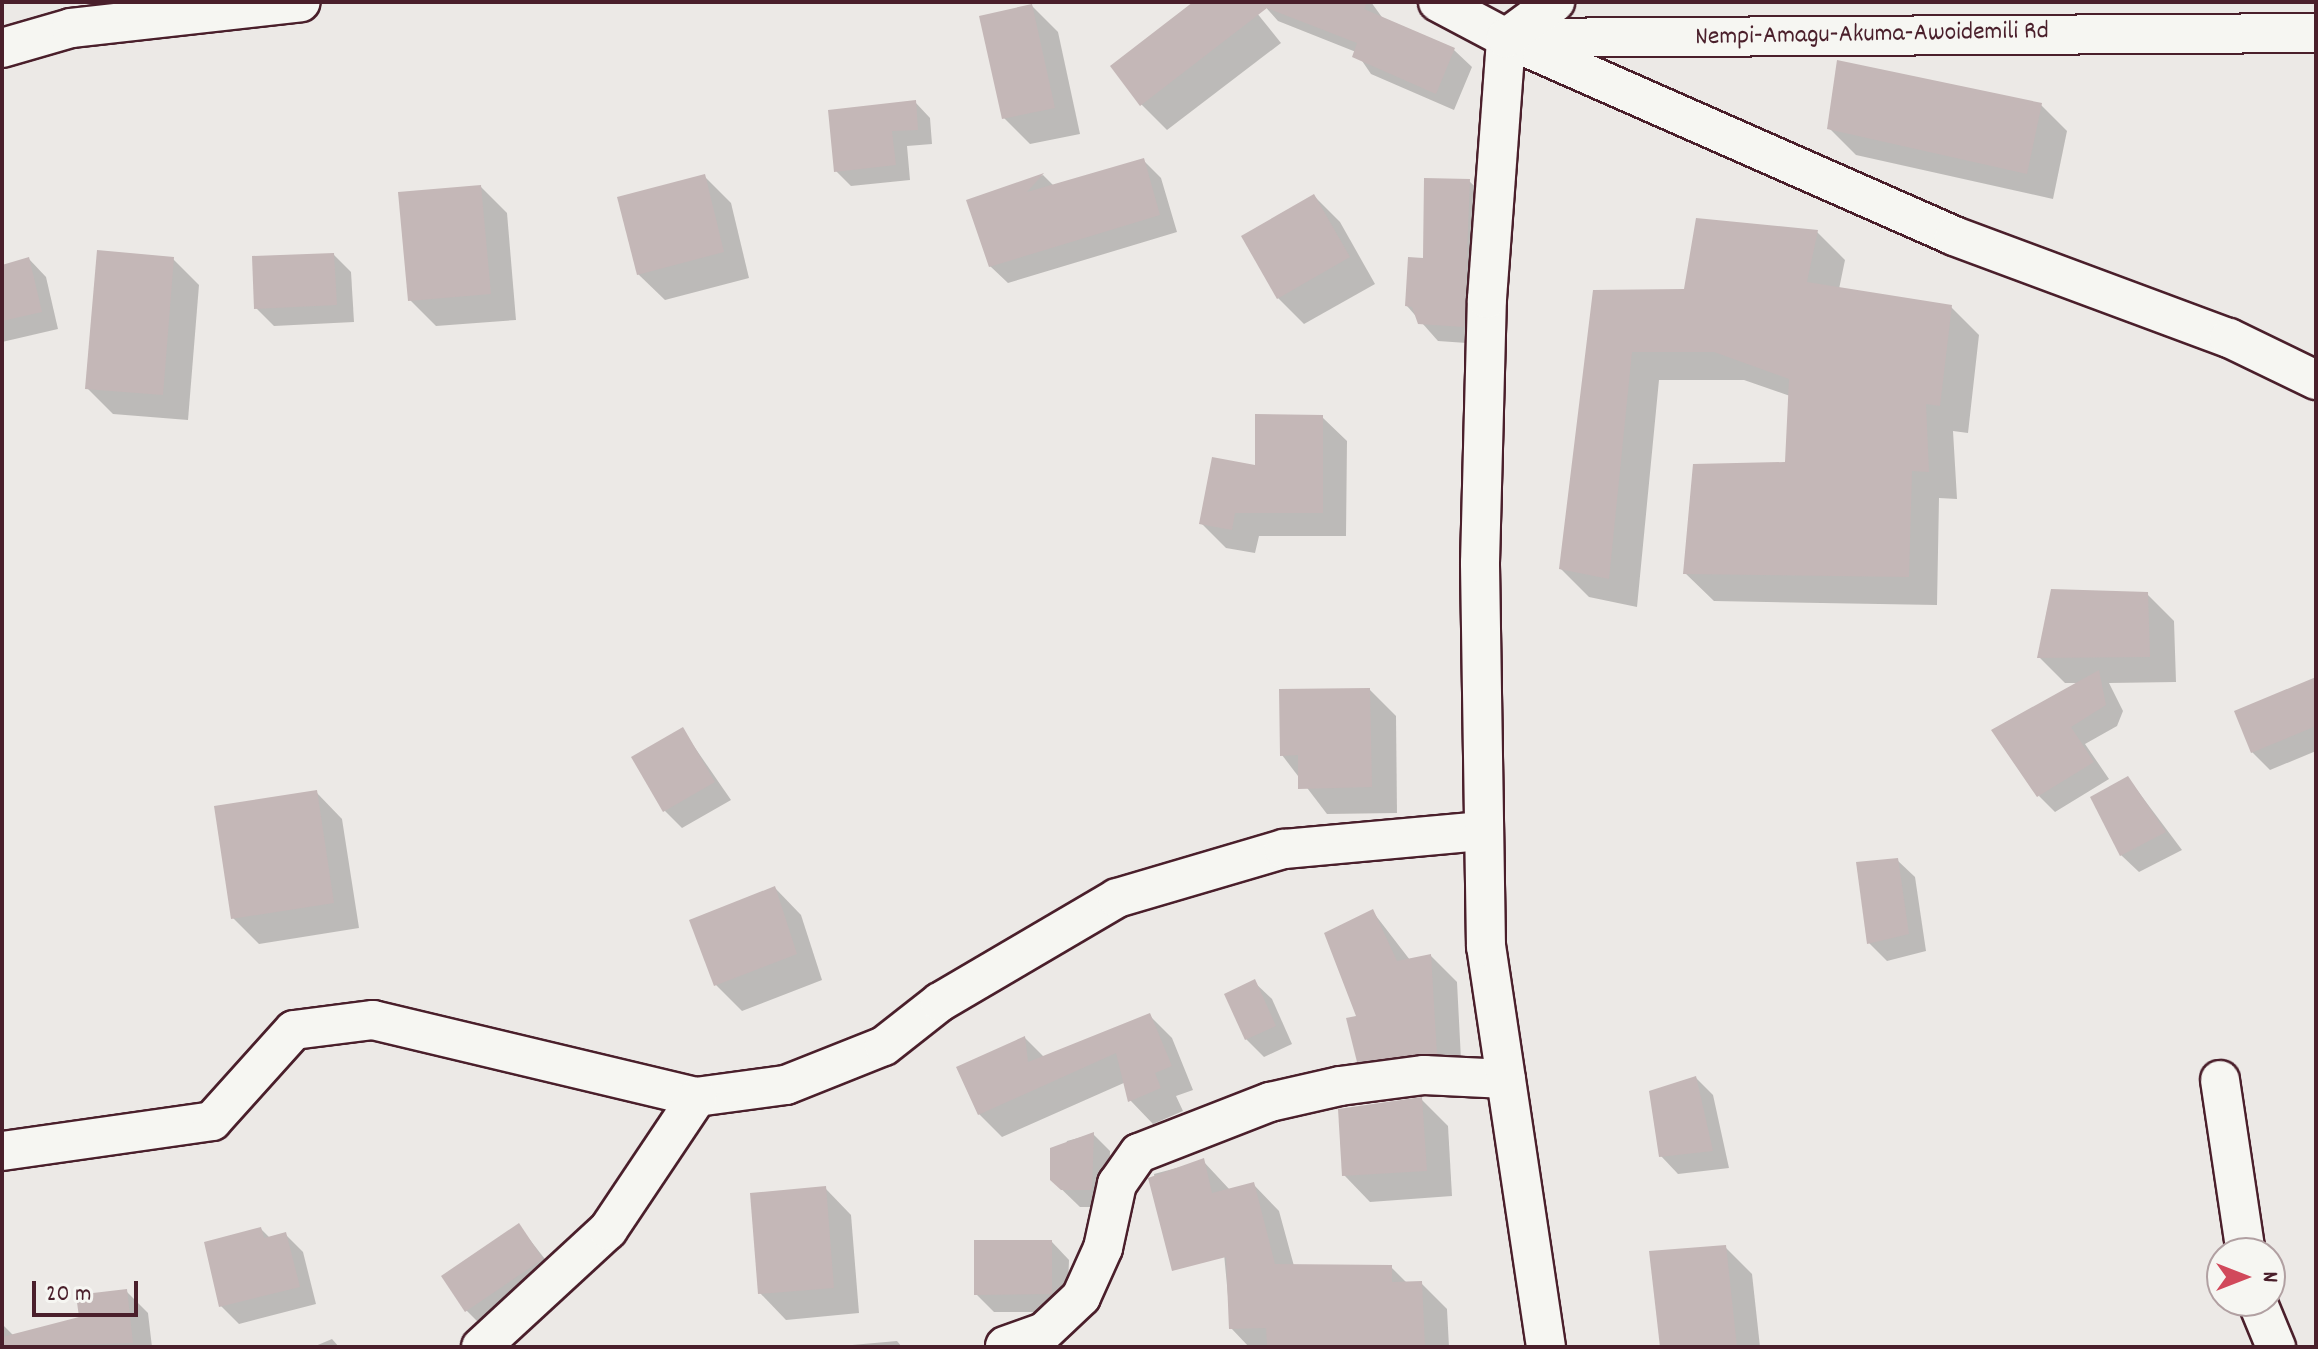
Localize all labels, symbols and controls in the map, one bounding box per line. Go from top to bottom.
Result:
street label: Nempi-Amagu-Akuma-Awoidemili Rd [1695,16,2049,54]
north arrow [2206,1237,2286,1317]
scale bar [36,1265,142,1315]
text: N [2253,1272,2284,1282]
text: 20 m [46,1278,92,1312]

